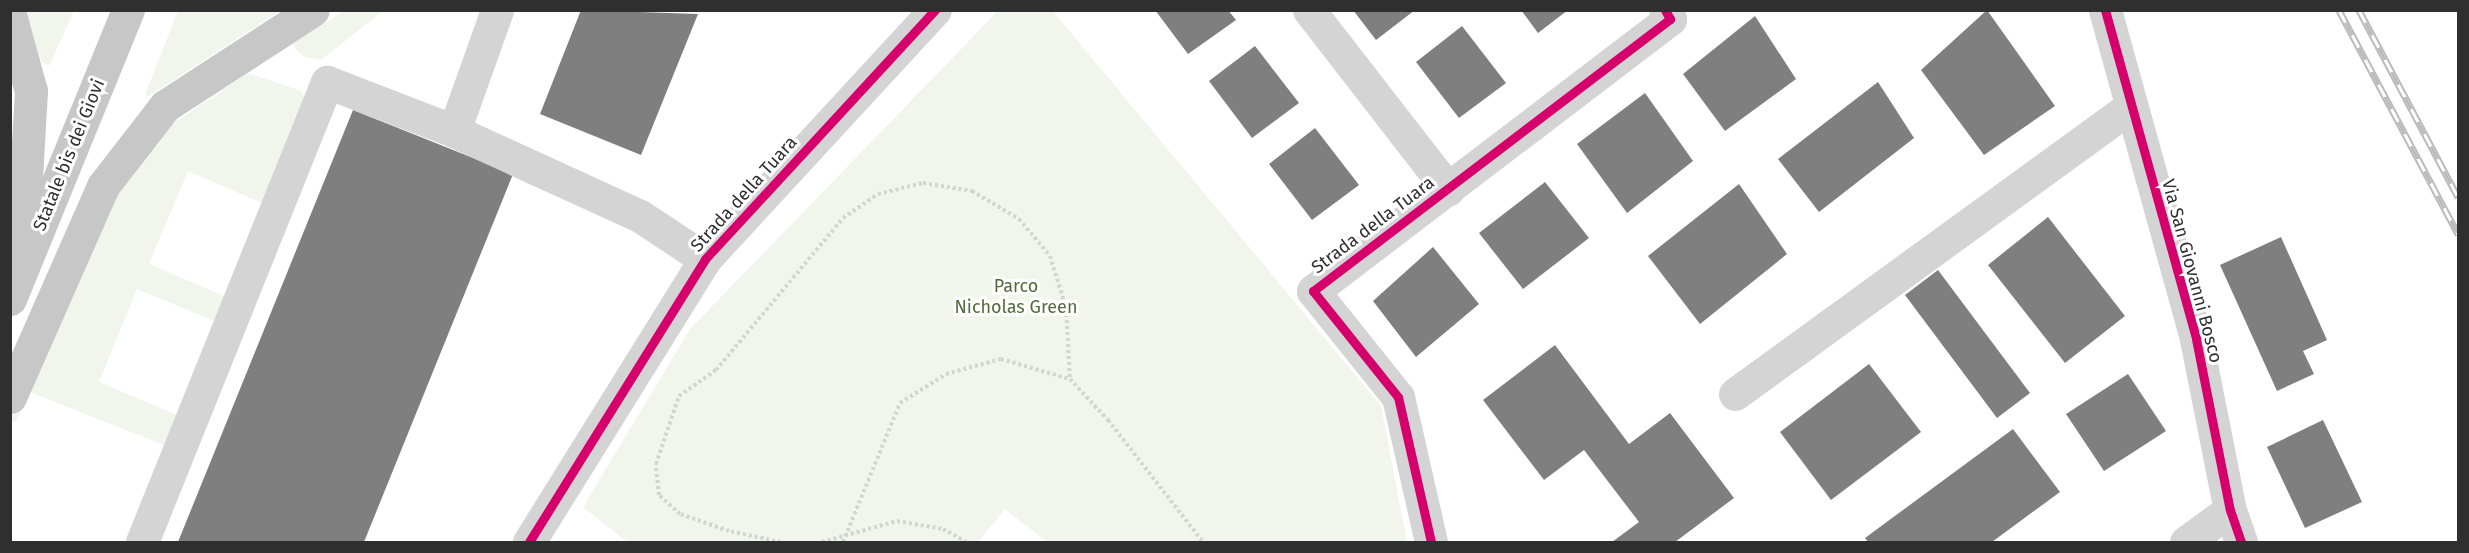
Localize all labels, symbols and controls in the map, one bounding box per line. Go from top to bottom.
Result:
street label: Statale bis dei Giovi [29,76,109,234]
street label: Strada della Tuara [686,132,802,256]
street label: Strada della Tuara [1307,172,1439,278]
street label: Via San Giovanni Bosco [2157,177,2227,365]
park label: Parco Nicholas Green [955,276,1077,318]

